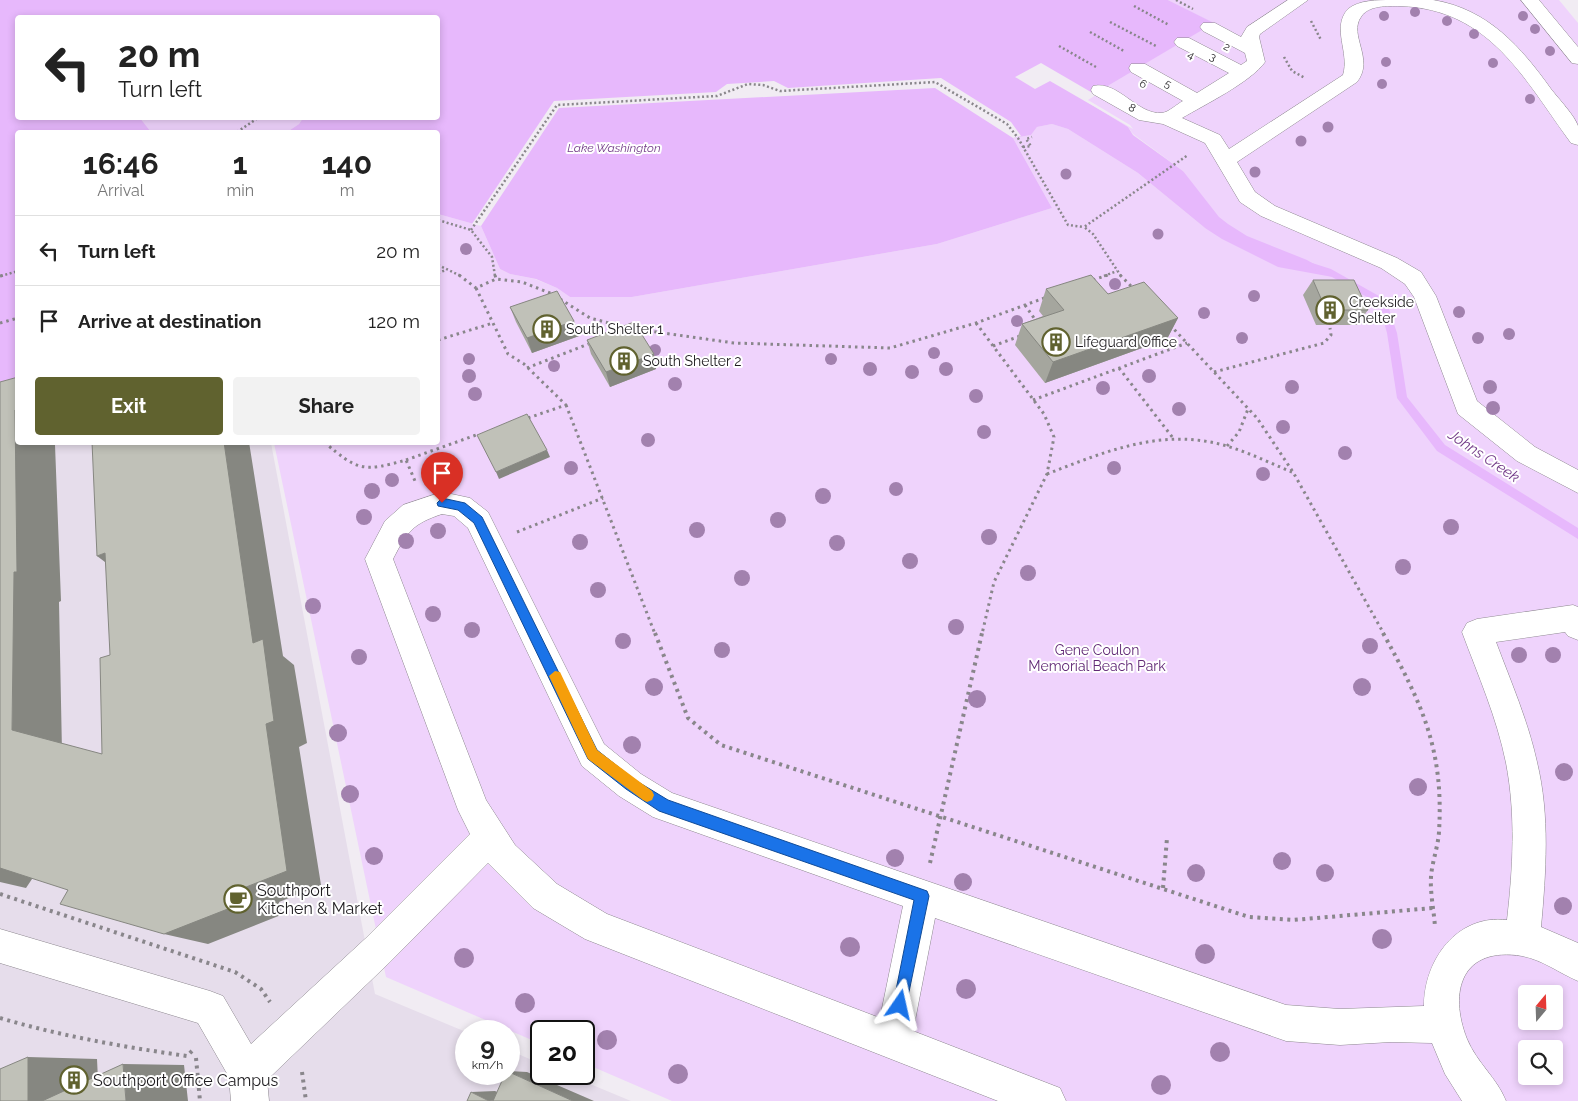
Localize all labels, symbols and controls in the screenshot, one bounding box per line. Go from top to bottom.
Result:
text: 20 m [118,34,200,75]
icon: left [35,35,100,100]
street label: 2 [1221,40,1233,54]
street label: 4 [1185,48,1197,62]
street label: 3 [1207,50,1219,64]
text: Turn left [118,76,202,102]
street label: 6 [1137,77,1149,91]
street label: 5 [1162,77,1174,91]
street label: 8 [1126,101,1138,115]
water label: Lake Washington [567,141,661,155]
text: 16:46 [83,146,159,181]
text: 1 [233,146,248,181]
text: 140 [322,146,372,181]
text: Arrival [97,181,144,200]
text: min [226,181,254,200]
text: m [340,181,354,200]
icon: left [35,237,63,265]
text: Turn left [78,240,155,262]
text: 20 m [376,240,420,262]
place label: Creekside Shelter [1349,294,1414,326]
building icon: Creekside Shelter [1315,295,1345,325]
icon: arrive [35,307,63,335]
text: Arrive at destination [78,310,262,332]
text: 120 m [368,310,420,332]
building icon: South Shelter 1 [532,314,562,344]
place label: South Shelter 1 [566,321,663,337]
building icon: Lifeguard Office [1041,327,1071,357]
place label: Lifeguard Office [1075,334,1177,350]
building icon: South Shelter 2 [609,346,639,376]
place label: South Shelter 2 [643,353,742,369]
button: Exit [35,377,223,435]
button: Share [233,377,420,435]
water label: Johns Creek [1444,425,1523,486]
pin [421,452,463,503]
icon: arrive [428,459,456,487]
park label: Gene Coulon Memorial Beach Park [1028,642,1166,674]
place label: Southport Kitchen & Market [257,881,383,918]
cafe icon: Southport Kitchen & Market [223,884,253,914]
position arrow [873,978,925,1030]
north arrow [1518,985,1562,1030]
map controls [1518,985,1563,1085]
speed limit sign: 20 [530,1020,595,1085]
text: 9 [480,1031,495,1061]
button: search [1518,1040,1563,1085]
text: km/h [472,1058,503,1072]
building icon: Southport Office Campus [59,1065,89,1095]
place label: Southport Office Campus [93,1071,279,1090]

